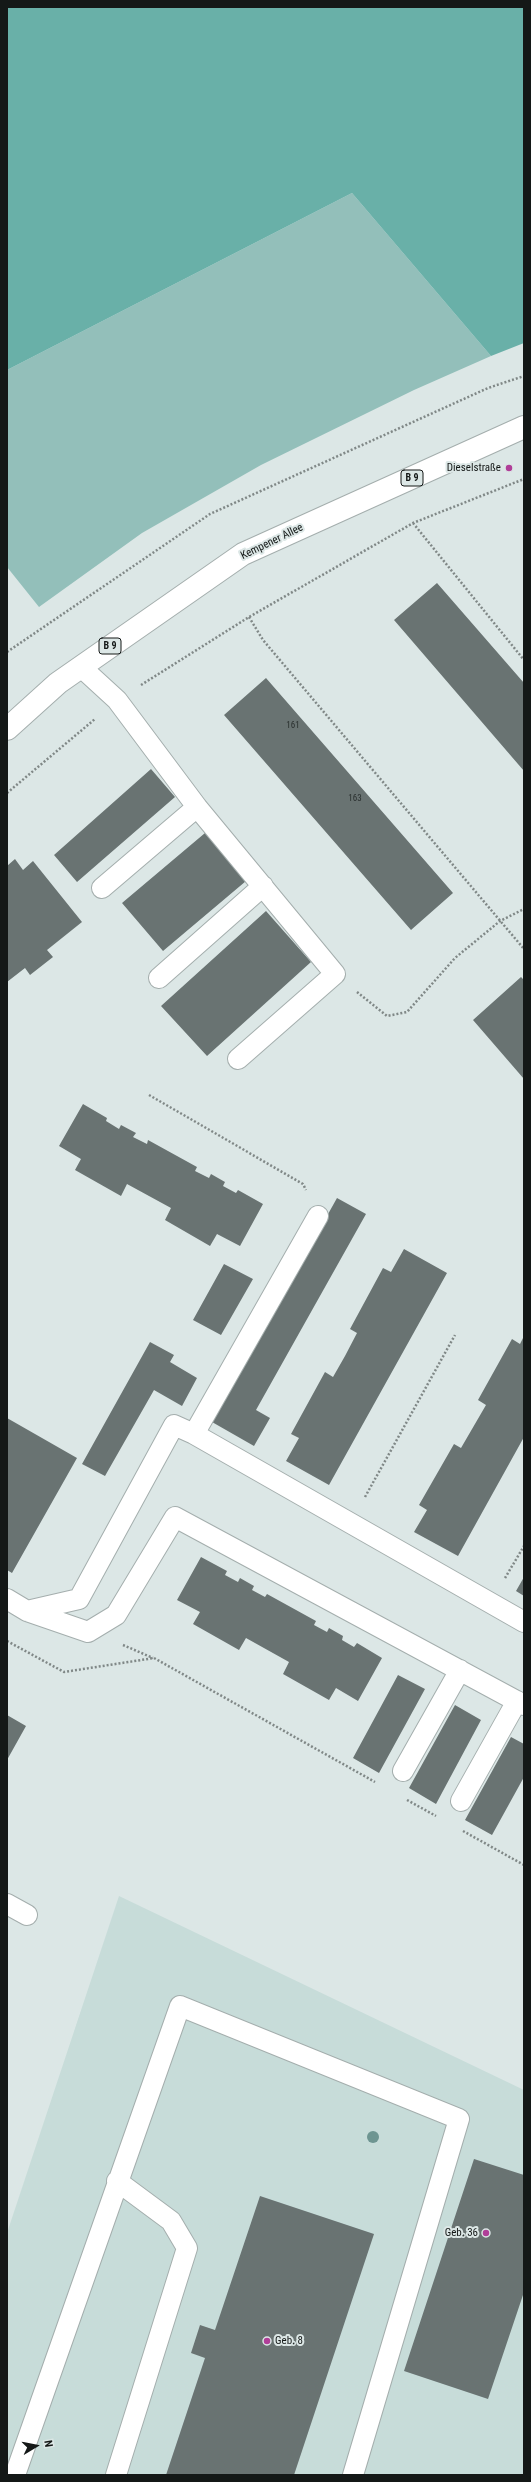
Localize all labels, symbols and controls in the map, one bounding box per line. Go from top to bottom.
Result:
place label: Dieselstraße [447,461,501,475]
marker: Dieselstraße [504,463,514,473]
road number: B 9 [401,470,423,486]
street label: Kempener Allee [239,521,305,563]
road number: B 9 [99,638,121,654]
house number: 161 [286,721,300,731]
house number: 163 [348,794,362,804]
place label: Geb. 36 [445,2226,478,2240]
marker: Geb. 36 [481,2228,491,2238]
place label: Geb. 8 [275,2334,303,2348]
marker: Geb. 8 [262,2336,272,2346]
north arrow [16,2426,56,2466]
text: N [41,2439,55,2448]

